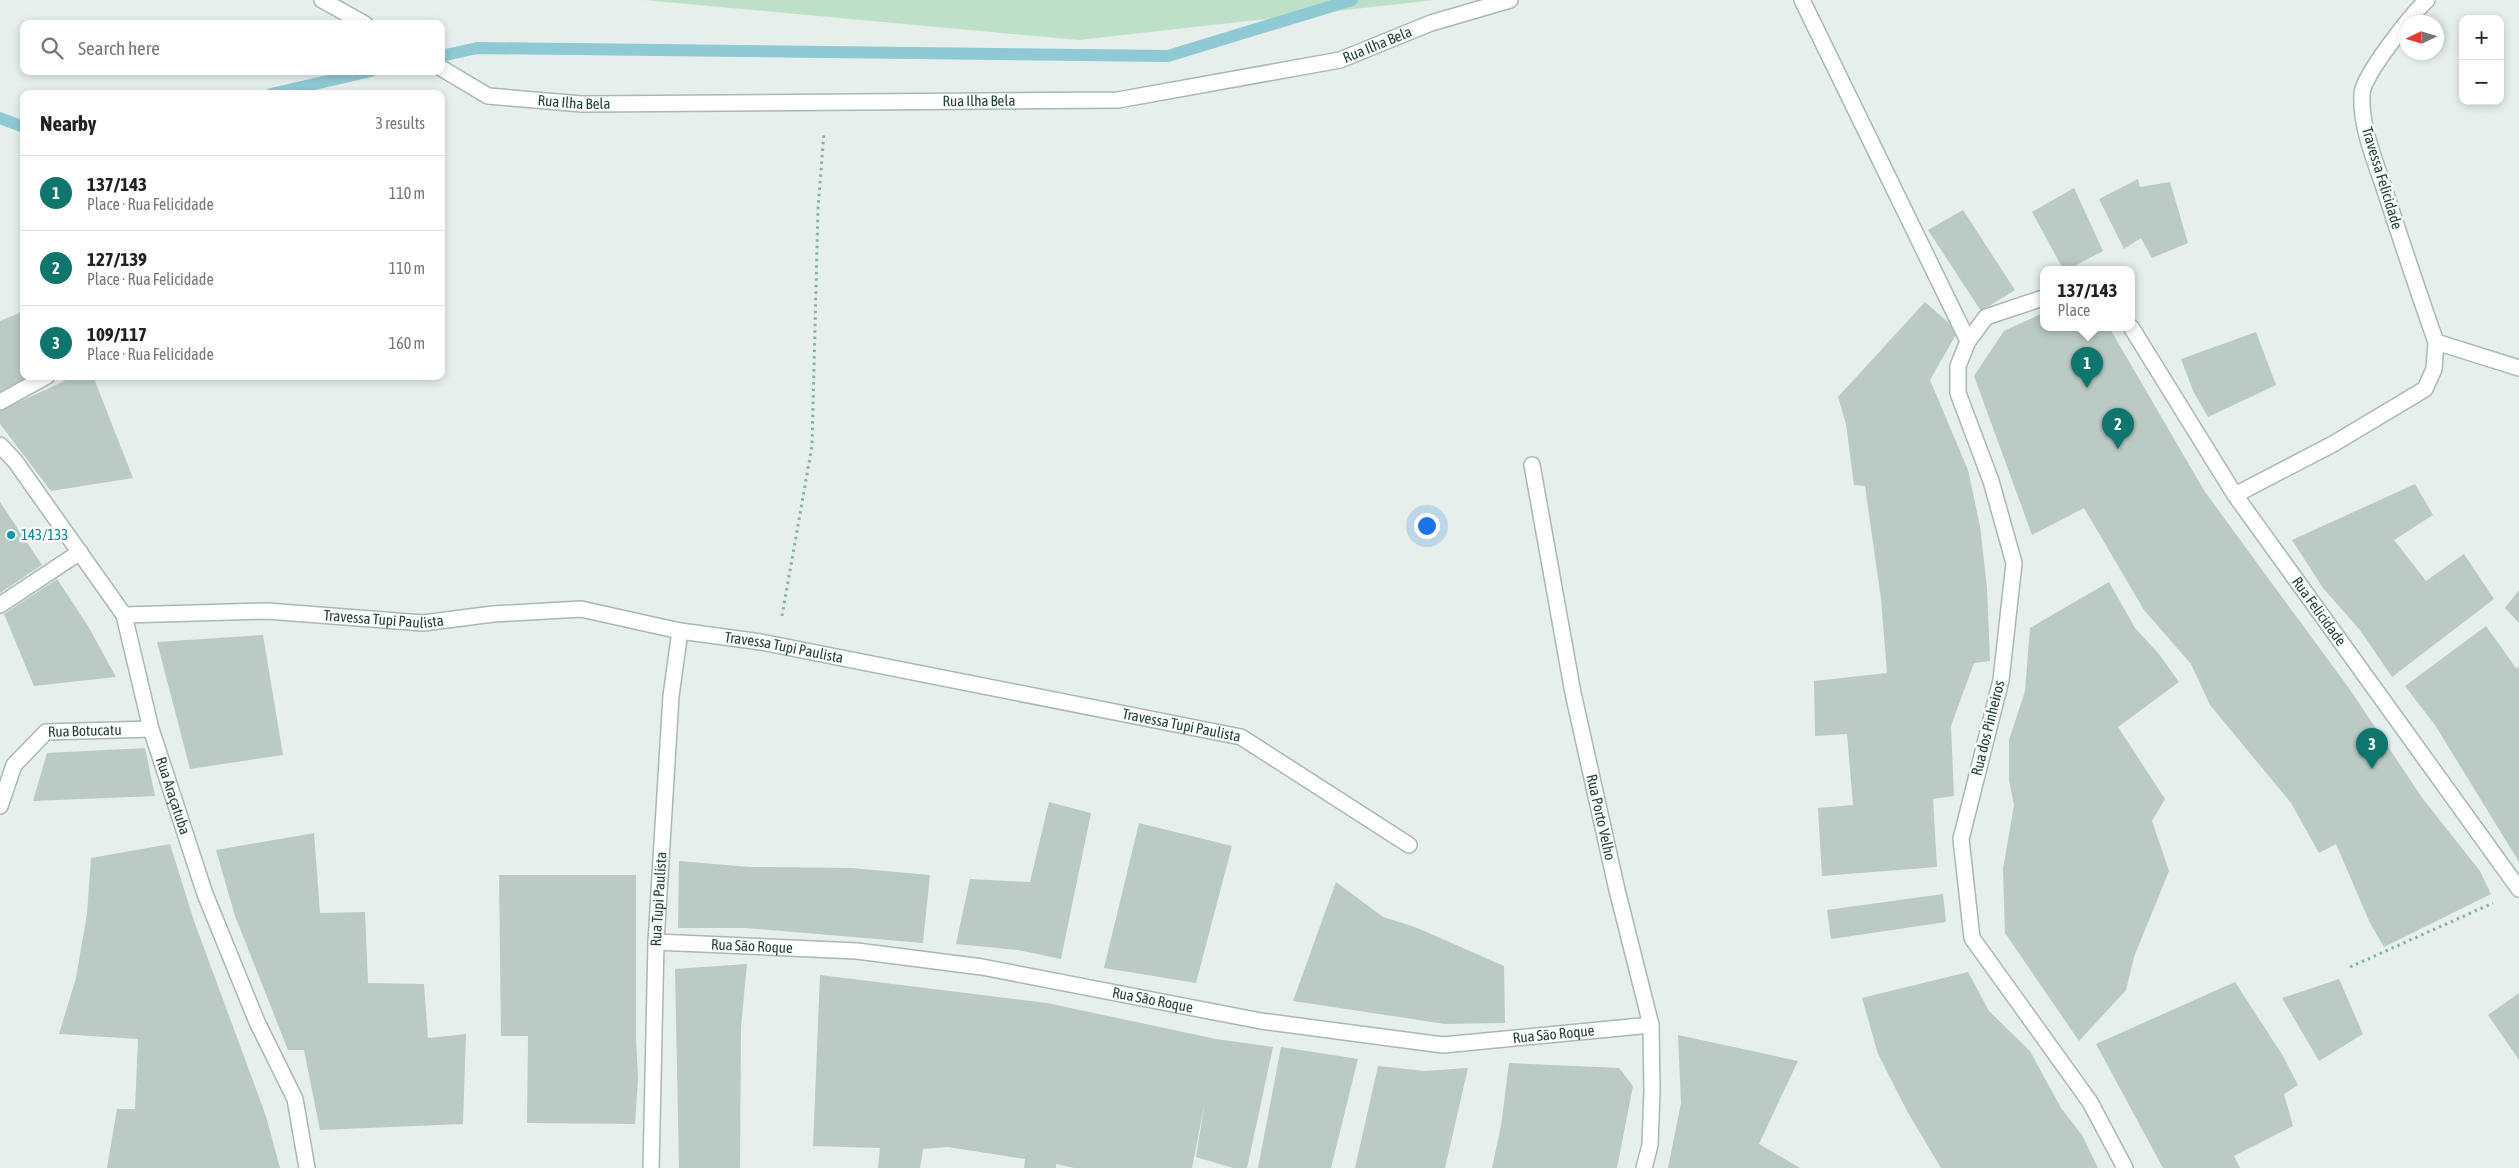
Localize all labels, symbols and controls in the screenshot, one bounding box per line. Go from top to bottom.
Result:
north arrow [2399,15,2444,60]
map controls [2459,15,2504,105]
button: + [2459,15,2504,60]
search box [20,20,445,75]
street label: Rua Ilha Bela [1340,23,1414,66]
icon: search [38,34,66,62]
text: Search here [78,37,160,59]
button: − [2459,60,2504,105]
street label: Rua Ilha Bela [537,91,610,112]
street label: Rua Ilha Bela [942,92,1015,109]
text: Nearby [40,111,96,135]
text: 3 results [375,114,425,132]
street label: Travessa Felicidade [2359,125,2406,231]
text: 137/143 [87,173,147,195]
text: 1 [52,184,60,202]
text: 110 m [389,184,425,202]
text: Place · Rua Felicidade [87,195,214,213]
text: 127/139 [87,248,147,270]
text: 2 [52,259,60,277]
text: 110 m [389,259,425,277]
popup [2040,266,2135,331]
text: Place · Rua Felicidade [87,270,214,288]
text: 137/143 [2057,279,2118,301]
text: Place [2057,301,2090,319]
text: 109/117 [87,323,147,345]
text: 3 [52,334,60,352]
text: 160 m [389,334,425,352]
text: Place · Rua Felicidade [87,345,214,363]
pin: 1 [2071,347,2103,388]
pin: 2 [2102,408,2134,449]
your location [1414,513,1440,539]
place label: 143/133 [21,526,68,543]
marker: 143/133 [5,529,17,541]
street label: Rua Felicidade [2289,573,2350,649]
street label: Travessa Tupi Paulista [323,606,445,631]
street label: Travessa Tupi Paulista [724,628,845,666]
street label: Rua dos Pinheiros [1967,679,2008,777]
street label: Travessa Tupi Paulista [1121,705,1242,745]
street label: Rua Botucatu [48,721,122,740]
pin: 3 [2356,728,2388,769]
street label: Rua Araçatuba [153,755,194,837]
street label: Rua Porto Velho [1583,773,1619,862]
street label: Rua Tupi Paulista [647,851,669,947]
street label: Rua São Roque [711,935,793,956]
street label: Rua São Roque [1111,983,1195,1016]
street label: Rua São Roque [1512,1021,1595,1046]

